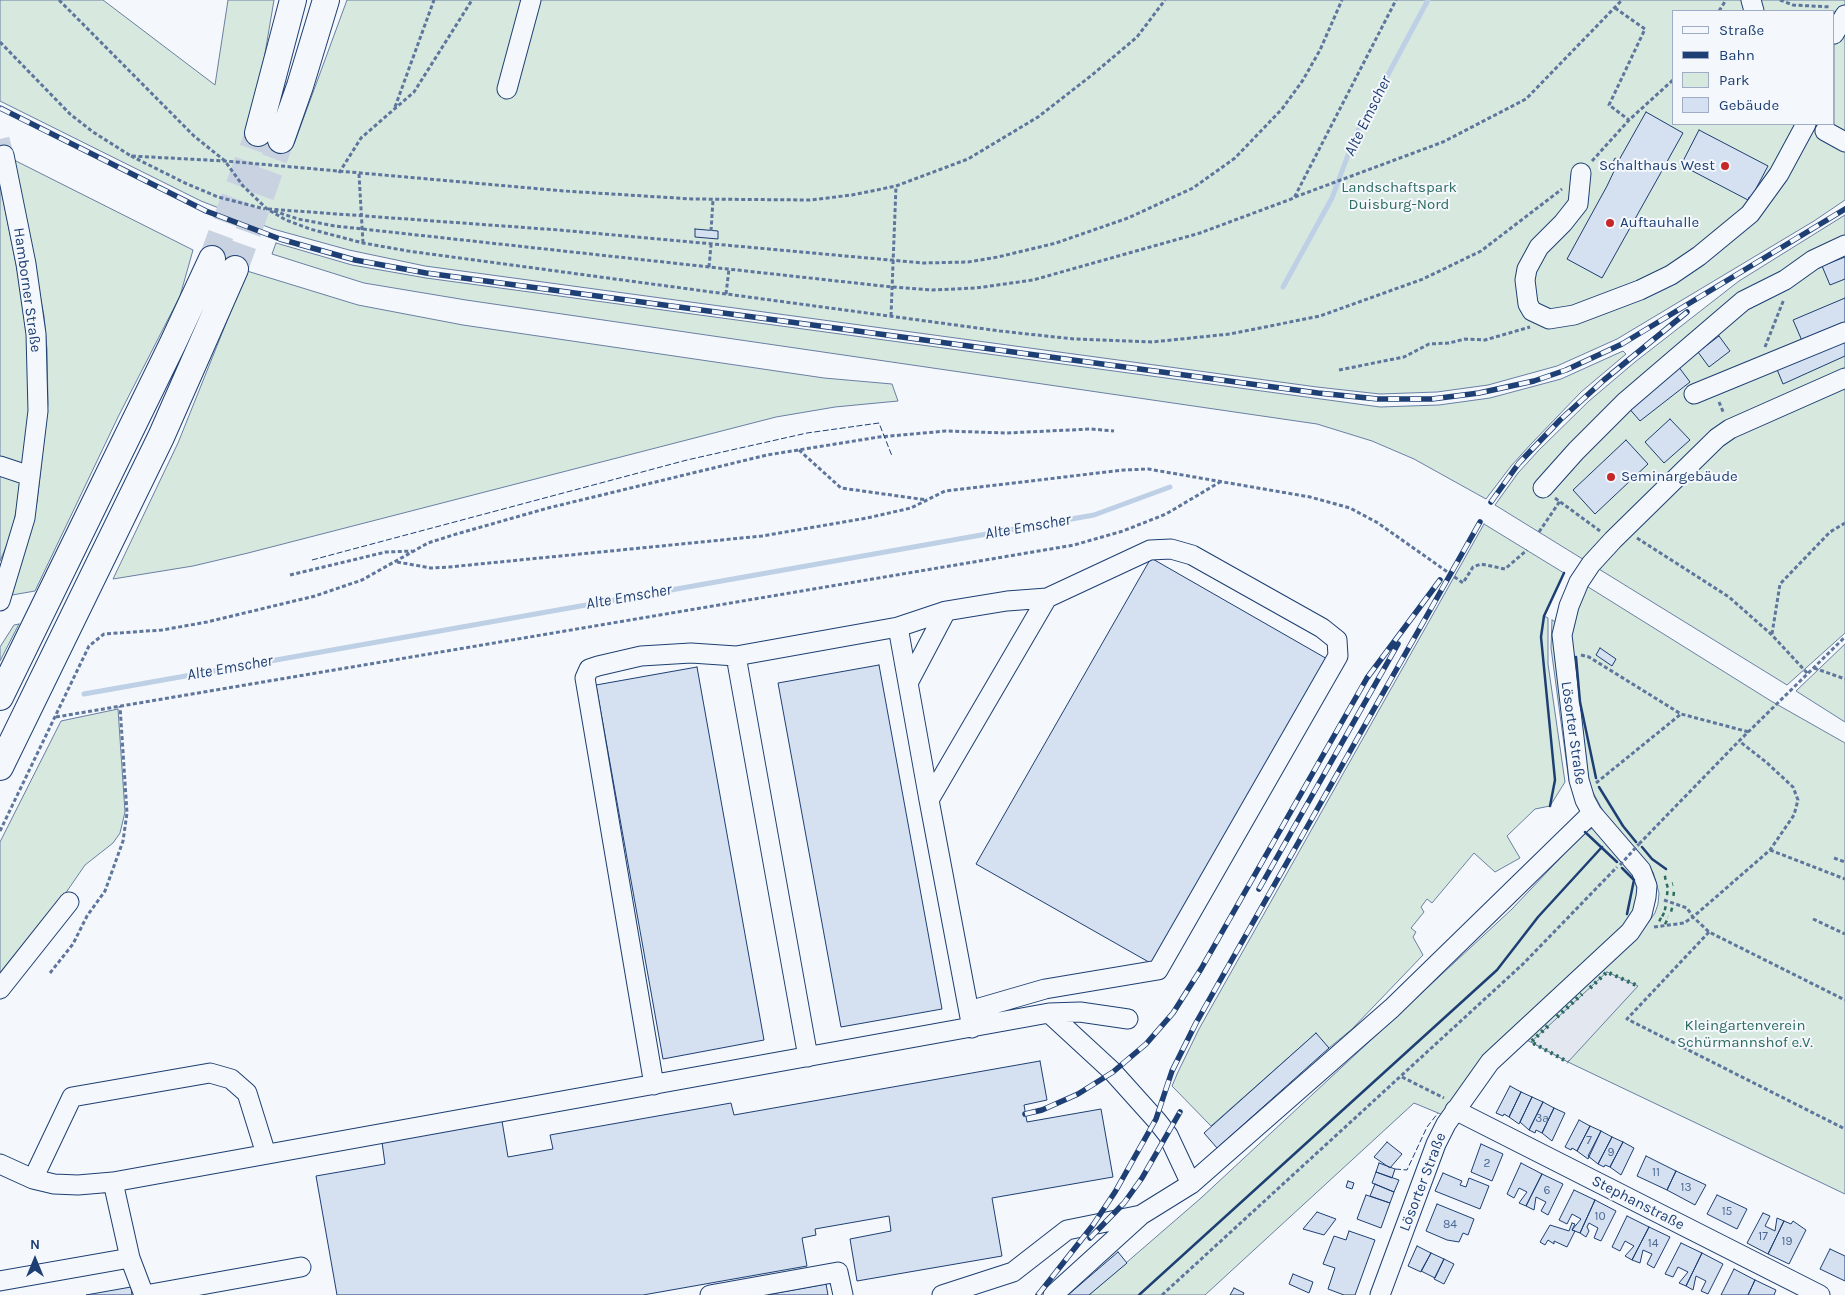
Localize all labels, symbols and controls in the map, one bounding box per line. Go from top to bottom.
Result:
legend [1672,10,1835,125]
text: Straße [1719,21,1764,39]
text: Bahn [1719,46,1755,64]
text: Park [1719,71,1749,89]
water label: Alte Emscher [1340,73,1396,159]
text: Gebäude [1719,96,1779,114]
place label: Schalthaus West [1599,157,1715,175]
marker: Schalthaus West [1719,160,1731,172]
park label: Landschaftspark Duisburg-Nord [1341,179,1457,214]
place label: Auftauhalle [1620,214,1699,232]
marker: Auftauhalle [1604,217,1616,229]
street label: Hamborner Straße [9,226,45,354]
place label: Seminargebäude [1621,468,1738,486]
marker: Seminargebäude [1605,471,1617,483]
water label: Alte Emscher [984,510,1072,544]
water label: Alte Emscher [585,580,673,614]
water label: Alte Emscher [186,651,274,685]
street label: Lösorter Straße [1557,680,1589,786]
park label: Kleingartenverein Schürmannshof e.V. [1677,1017,1813,1052]
house number: 3a [1535,1112,1549,1126]
street label: Lösorter Straße [1396,1130,1450,1234]
house number: 7 [1586,1134,1592,1148]
house number: 9 [1608,1146,1614,1160]
house number: 2 [1484,1157,1490,1171]
house number: 11 [1652,1166,1660,1180]
street label: Stephanstraße [1589,1172,1687,1234]
house number: 13 [1680,1181,1692,1195]
house number: 6 [1544,1184,1550,1198]
house number: 15 [1722,1205,1732,1219]
house number: 10 [1594,1210,1606,1224]
house number: 84 [1443,1218,1457,1232]
house number: 17 [1758,1230,1768,1244]
north arrow [10,1235,60,1285]
house number: 19 [1782,1235,1792,1249]
text: N [30,1236,40,1253]
house number: 14 [1648,1237,1658,1251]

